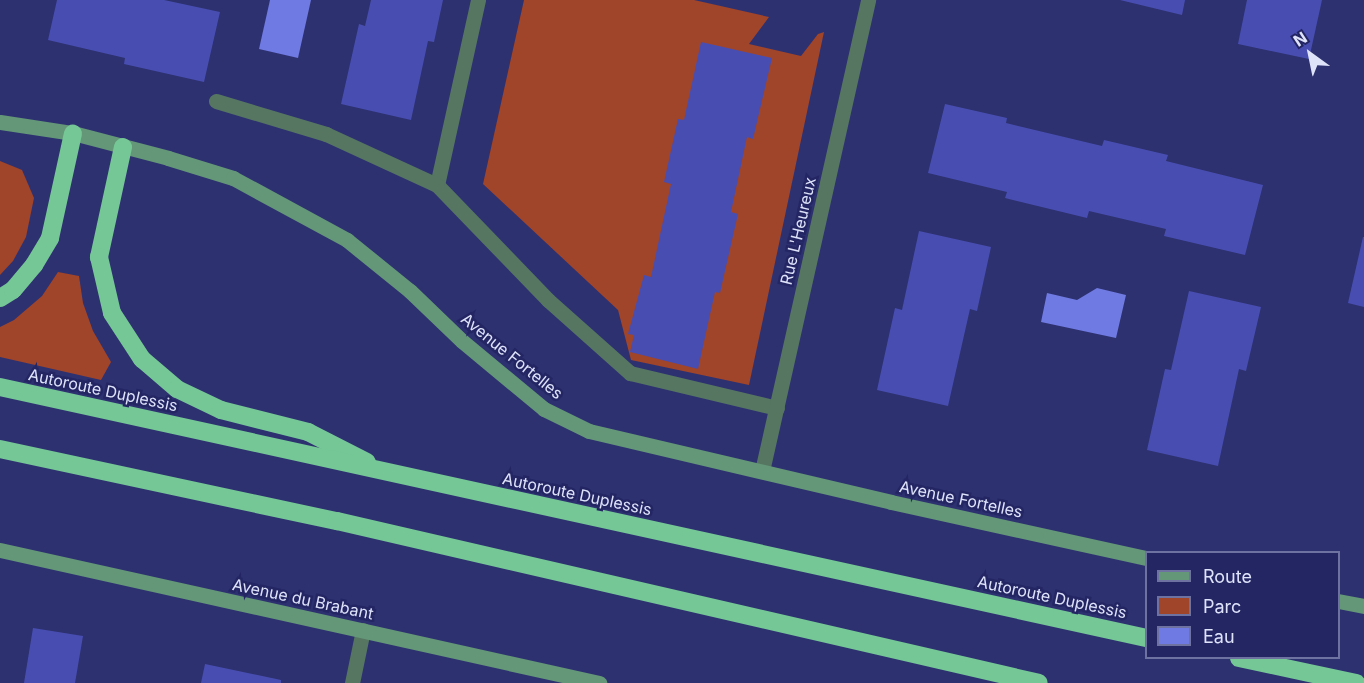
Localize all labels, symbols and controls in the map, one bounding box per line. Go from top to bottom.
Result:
north arrow [1280,24,1340,84]
text: N [1290,27,1311,51]
street label: Rue L'Heureux [776,175,820,287]
street label: Avenue Fortelles [457,309,567,403]
street label: Autoroute Duplessis [27,365,179,415]
street label: Autoroute Duplessis [501,469,653,519]
street label: Avenue Fortelles [898,477,1024,521]
legend [1145,551,1340,659]
text: Route [1203,566,1252,587]
street label: Autoroute Duplessis [976,572,1128,622]
street label: Avenue du Brabant [231,575,375,623]
text: Parc [1203,596,1241,617]
text: Eau [1203,626,1235,647]

